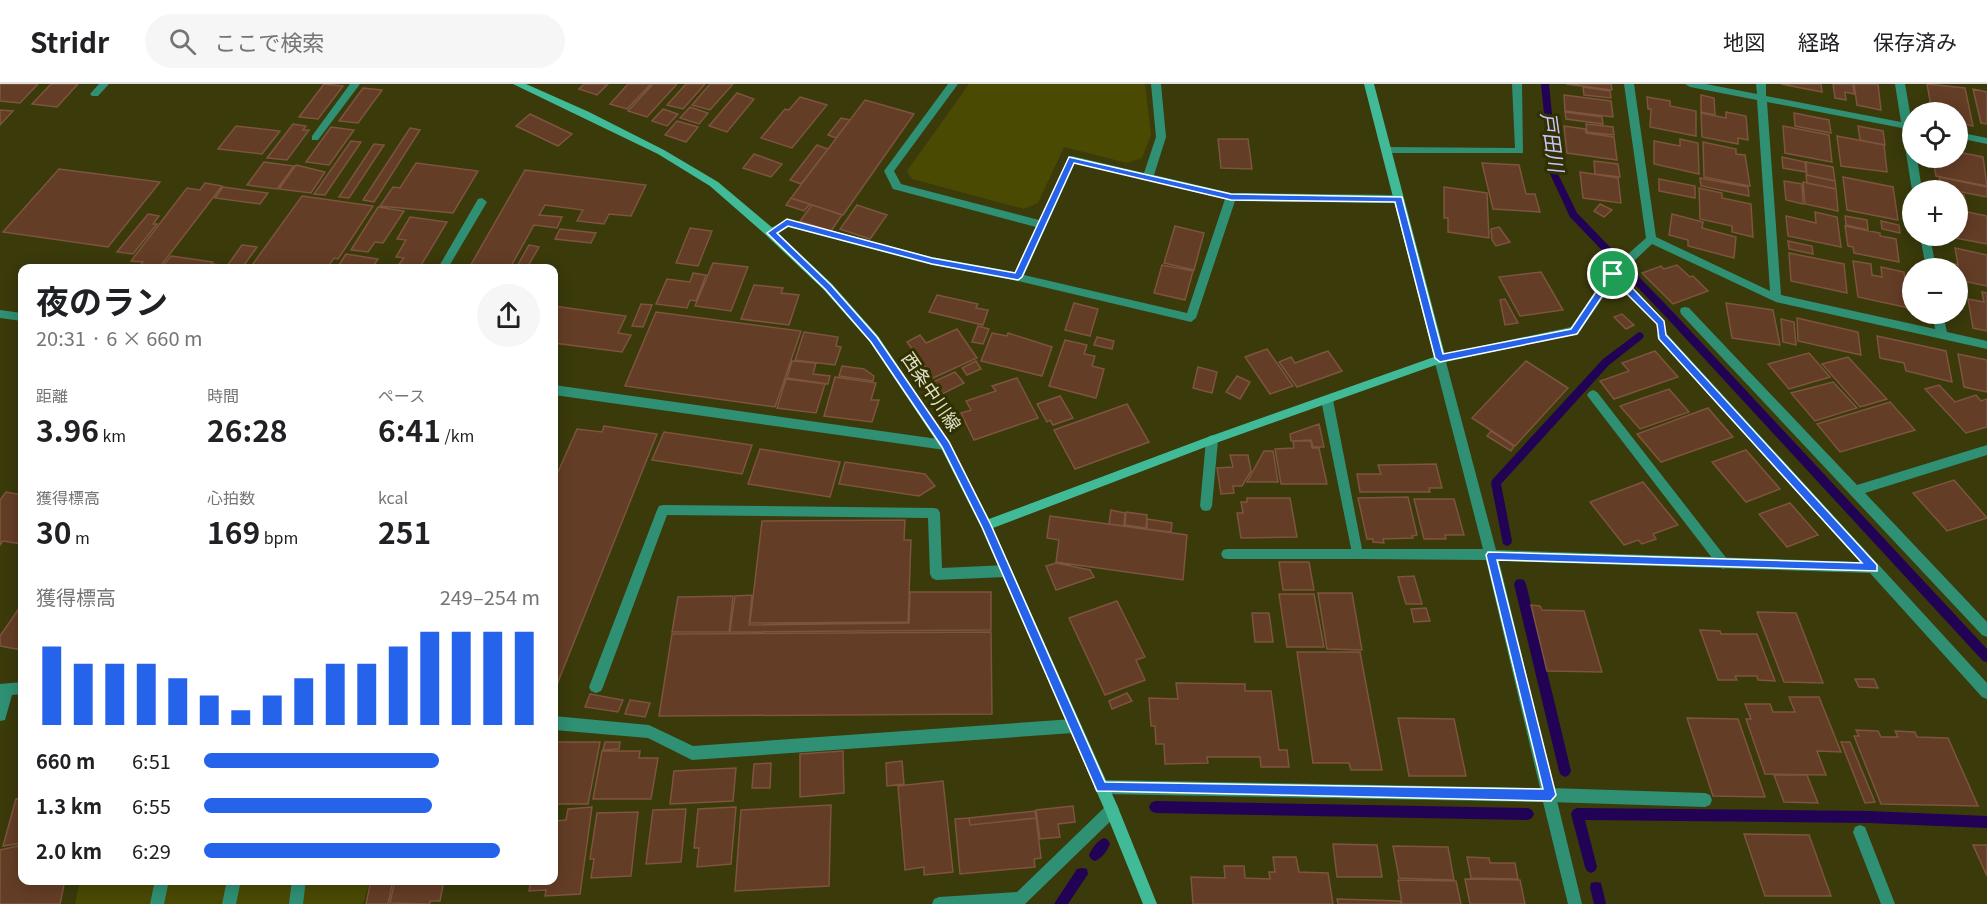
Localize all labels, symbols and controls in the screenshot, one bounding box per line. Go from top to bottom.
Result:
search box [145,14,565,68]
text: Stridr [30,21,109,61]
icon: search [166,25,199,58]
text: ここで検索 [214,25,324,57]
text: 地図 [1723,26,1765,56]
text: 経路 [1798,26,1840,56]
text: 保存済み [1873,26,1957,56]
map controls [1902,102,1968,324]
button: locate [1902,102,1968,168]
water label: 戸田川 [1535,110,1572,175]
button: + [1902,180,1968,246]
pin [1587,248,1638,299]
icon: arrive [1596,257,1629,290]
button: − [1902,258,1968,324]
text: 夜のラン [36,276,168,324]
button: share [477,284,540,347]
text: 20:31 · 6 × 660 m [36,323,203,352]
street label: 西条中川線 [897,346,969,435]
text: 距離 [36,383,68,407]
text: 時間 [207,383,239,407]
text: ペース [378,383,425,407]
text: 3.96 [36,407,99,451]
text: 26:28 [207,407,288,451]
text: 6:41 [378,407,441,451]
text: km [99,423,126,447]
text: /km [441,423,474,447]
text: 獲得標高 [36,485,100,509]
text: 心拍数 [207,485,255,509]
text: kcal [378,485,408,509]
text: 30 [36,509,71,553]
text: 169 [207,509,260,553]
text: 251 [378,509,431,553]
text: m [71,525,90,549]
text: bpm [260,525,298,549]
text: 獲得標高 [36,582,116,611]
text: 249–254 m [440,582,540,611]
text: 660 m [36,746,95,775]
text: 6:51 [132,746,171,775]
text: 1.3 km [36,791,102,820]
text: 6:55 [132,791,171,820]
text: 2.0 km [36,836,102,865]
text: 6:29 [132,836,171,865]

